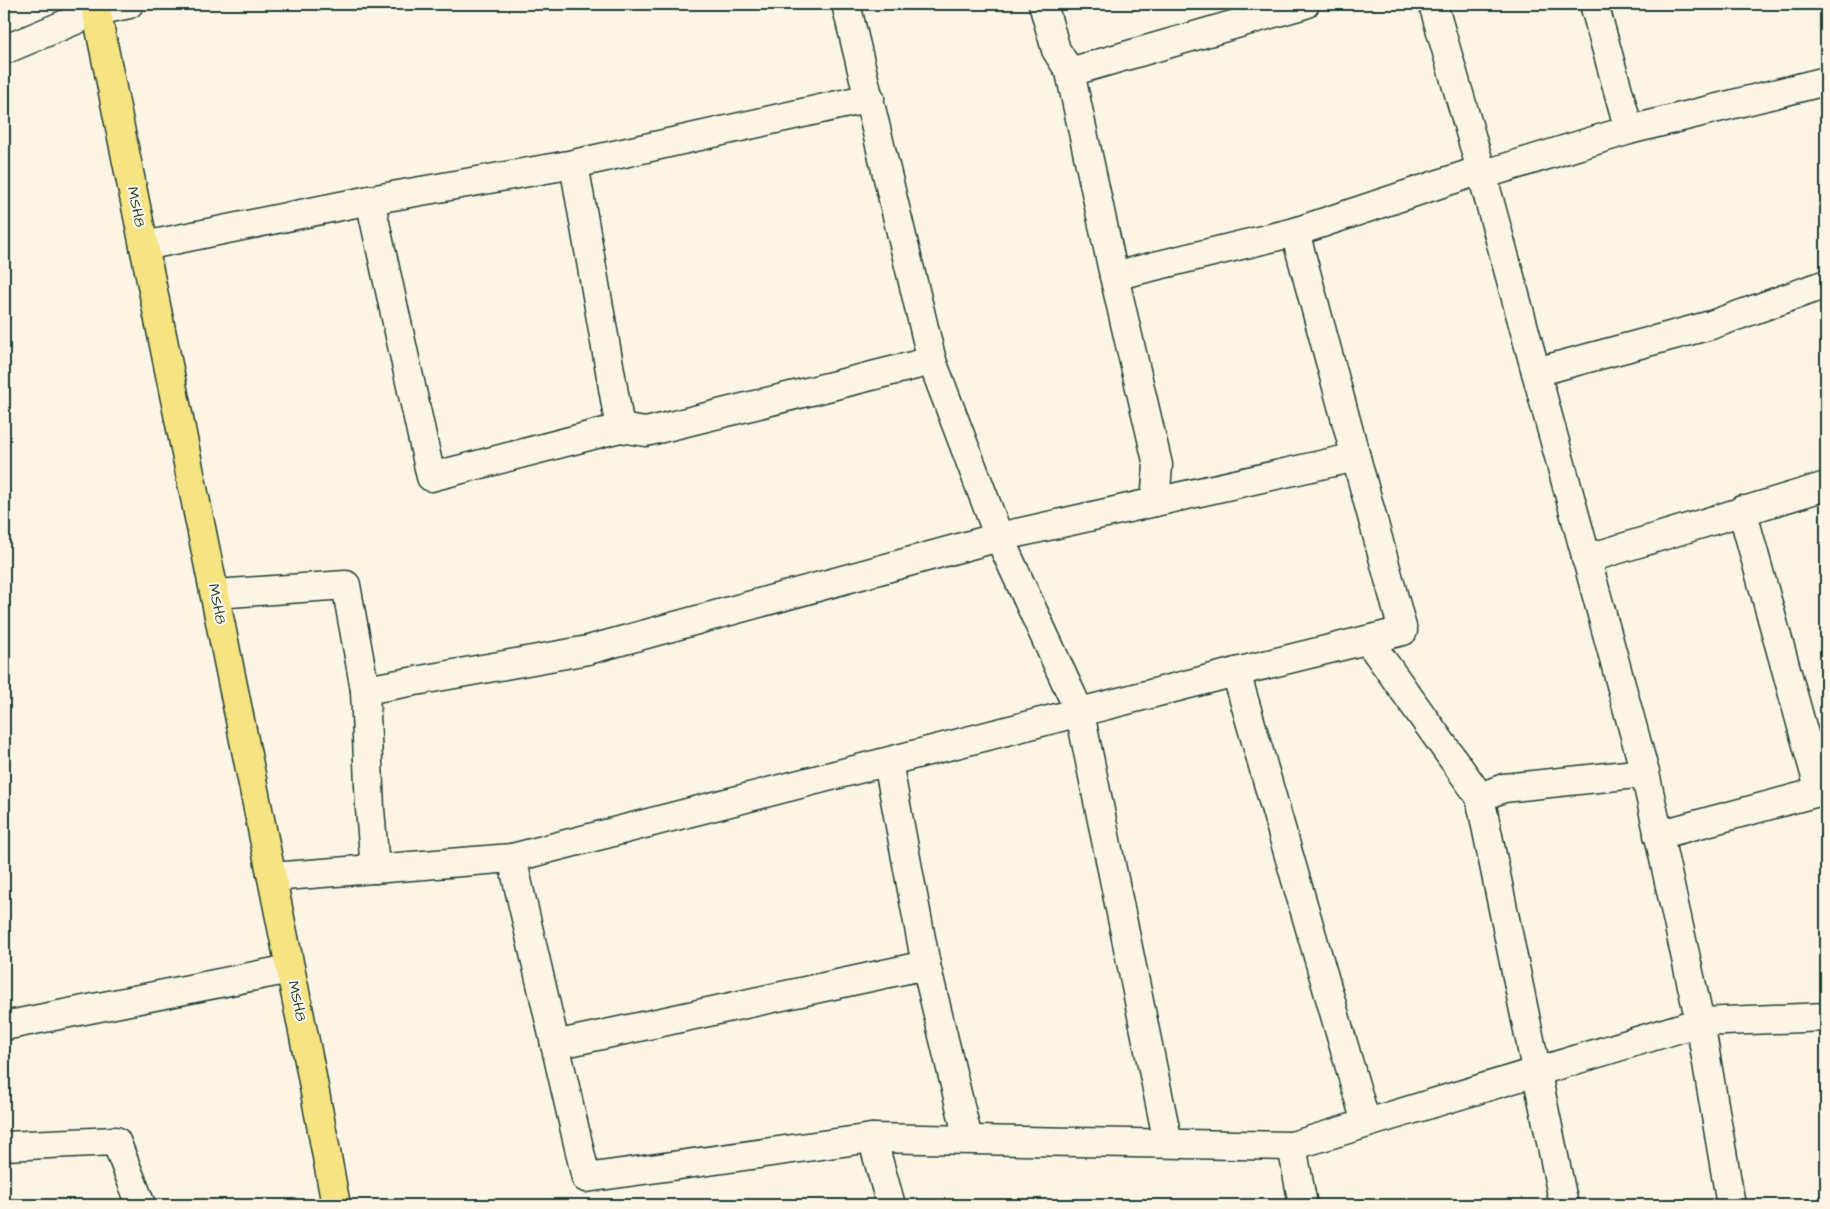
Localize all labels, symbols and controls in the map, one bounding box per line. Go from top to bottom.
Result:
street label: MSH8 [122,185,150,229]
street label: MSH8 [203,582,231,626]
street label: MSH8 [282,979,312,1023]

